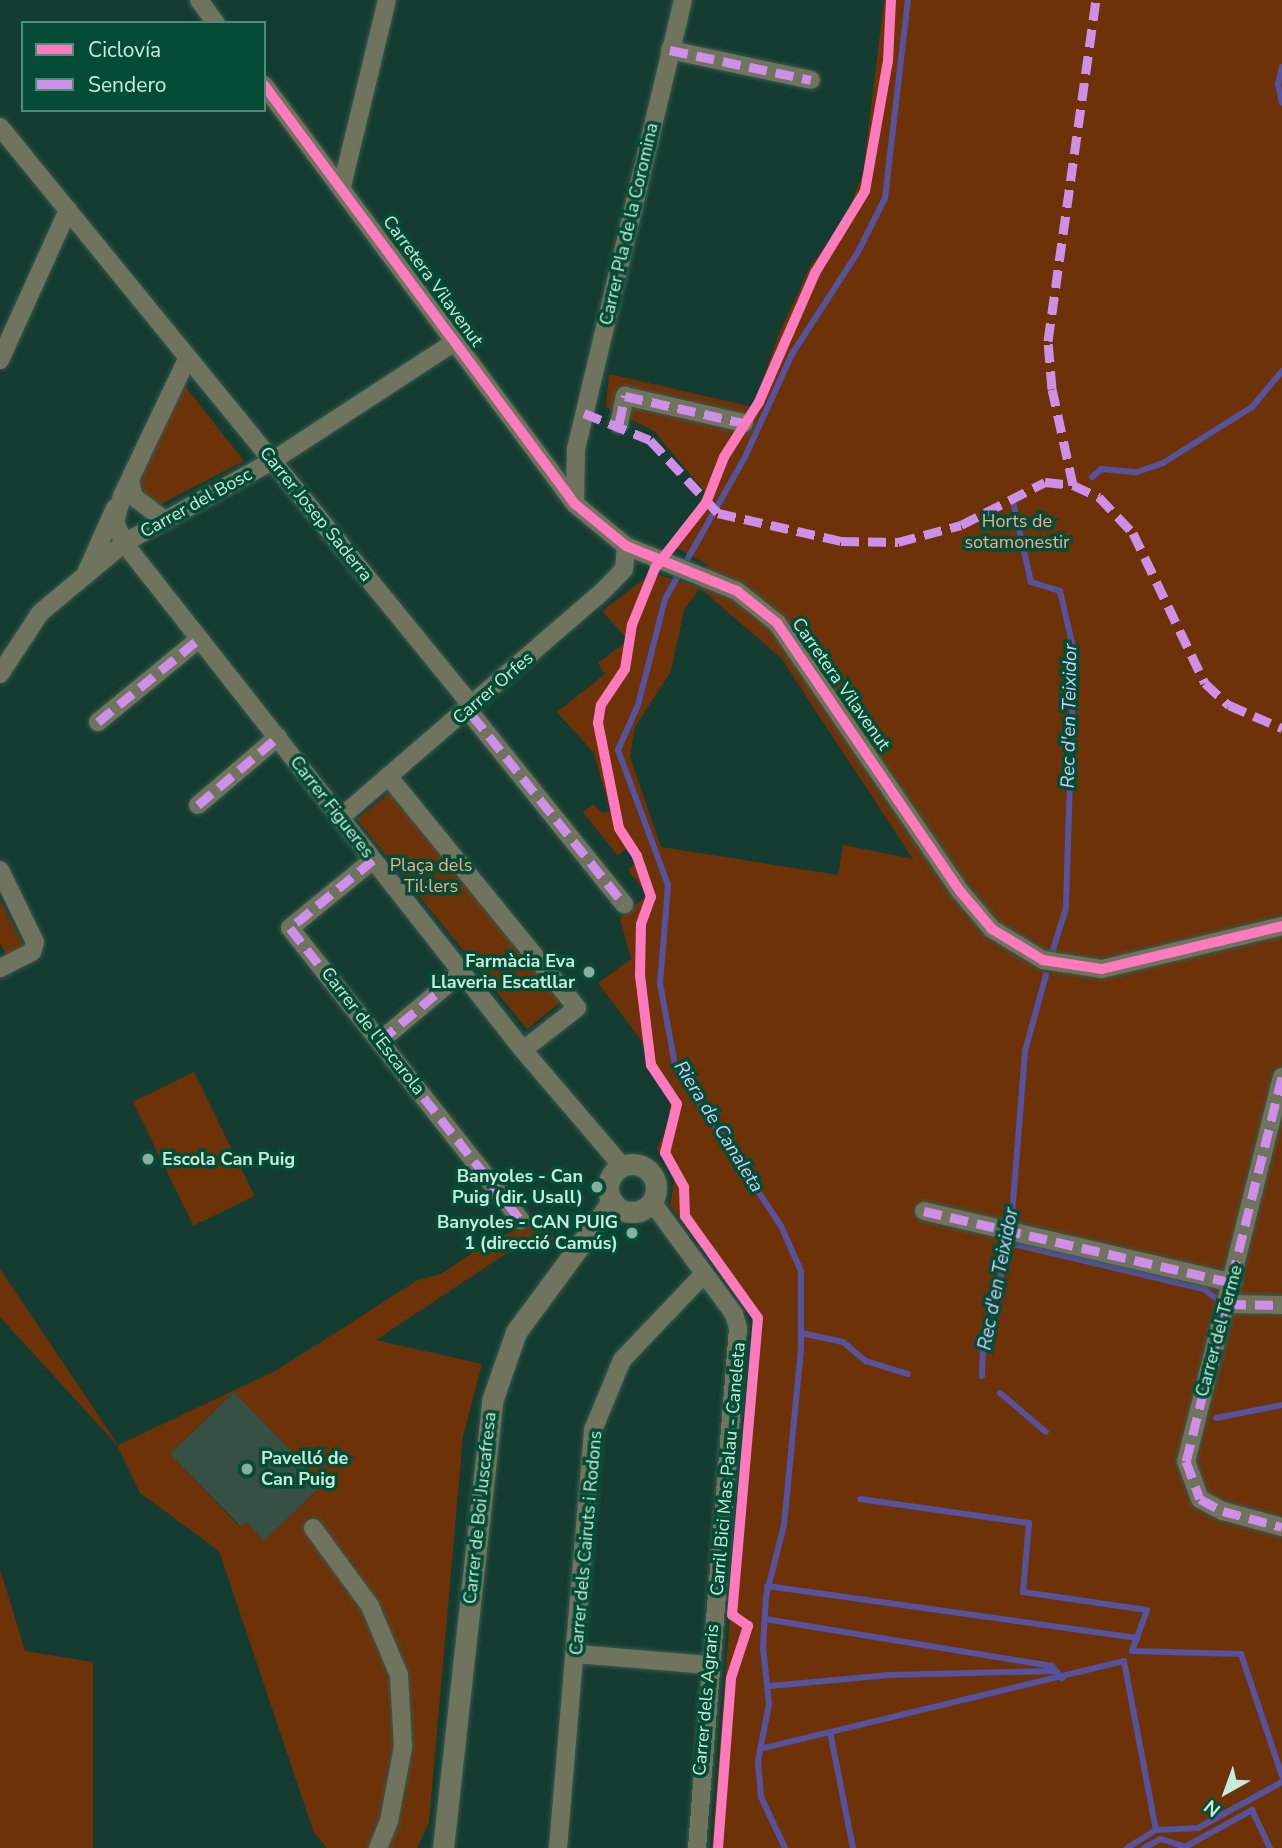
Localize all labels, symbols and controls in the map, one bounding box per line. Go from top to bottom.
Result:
legend [21,21,266,112]
text: Ciclovía [88,36,161,64]
text: Sendero [88,71,167,99]
street label: Carrer Pla de la Coromina [595,121,663,327]
street label: Carretera Vilavenut [378,211,488,351]
street label: Carrer Josep Saderra [255,442,377,586]
street label: Carrer del Bosc [137,464,255,542]
park label: Horts de sotamonestir [964,511,1070,554]
street label: Carretera Vilavenut [787,614,895,754]
water label: Rec d'en Teixidor [1057,643,1083,789]
street label: Carrer Orfes [448,647,538,729]
street label: Carrer Figueres [285,752,379,862]
park label: Plaça dels Til·lers [390,855,472,898]
place label: Farmàcia Eva Llaveria Escatllar [431,951,575,993]
street label: Carrer de l'Escarola [316,963,430,1099]
marker: Farmàcia Eva Llaveria Escatllar [581,964,597,980]
water label: Riera de Canaleta [668,1057,768,1197]
place label: Escola Can Puig [162,1148,295,1170]
marker: Escola Can Puig [140,1151,156,1167]
place label: Banyoles - Can Puig (dir. Usall) [452,1166,583,1208]
marker: Banyoles - Can Puig (dir. Usall) [589,1179,605,1195]
water label: Rec d'en Teixidor [974,1206,1024,1352]
place label: Banyoles - CAN PUIG 1 (direcció Camús) [437,1212,618,1254]
marker: Banyoles - CAN PUIG 1 (direcció Camús) [624,1225,640,1241]
street label: Carrer del Terme [1191,1263,1247,1399]
street label: Carril Bici Mas Palau - Caneleta [706,1341,750,1597]
street label: Carrer de Boi Juscafresa [459,1411,501,1605]
street label: Carrer dels Cairuts i Rodons [565,1430,607,1656]
place label: Pavelló de Can Puig [261,1448,348,1490]
marker: Pavelló de Can Puig [239,1461,255,1477]
street label: Carrer dels Agraris [689,1623,723,1777]
north arrow [1191,1757,1261,1827]
text: N [1199,1794,1226,1823]

